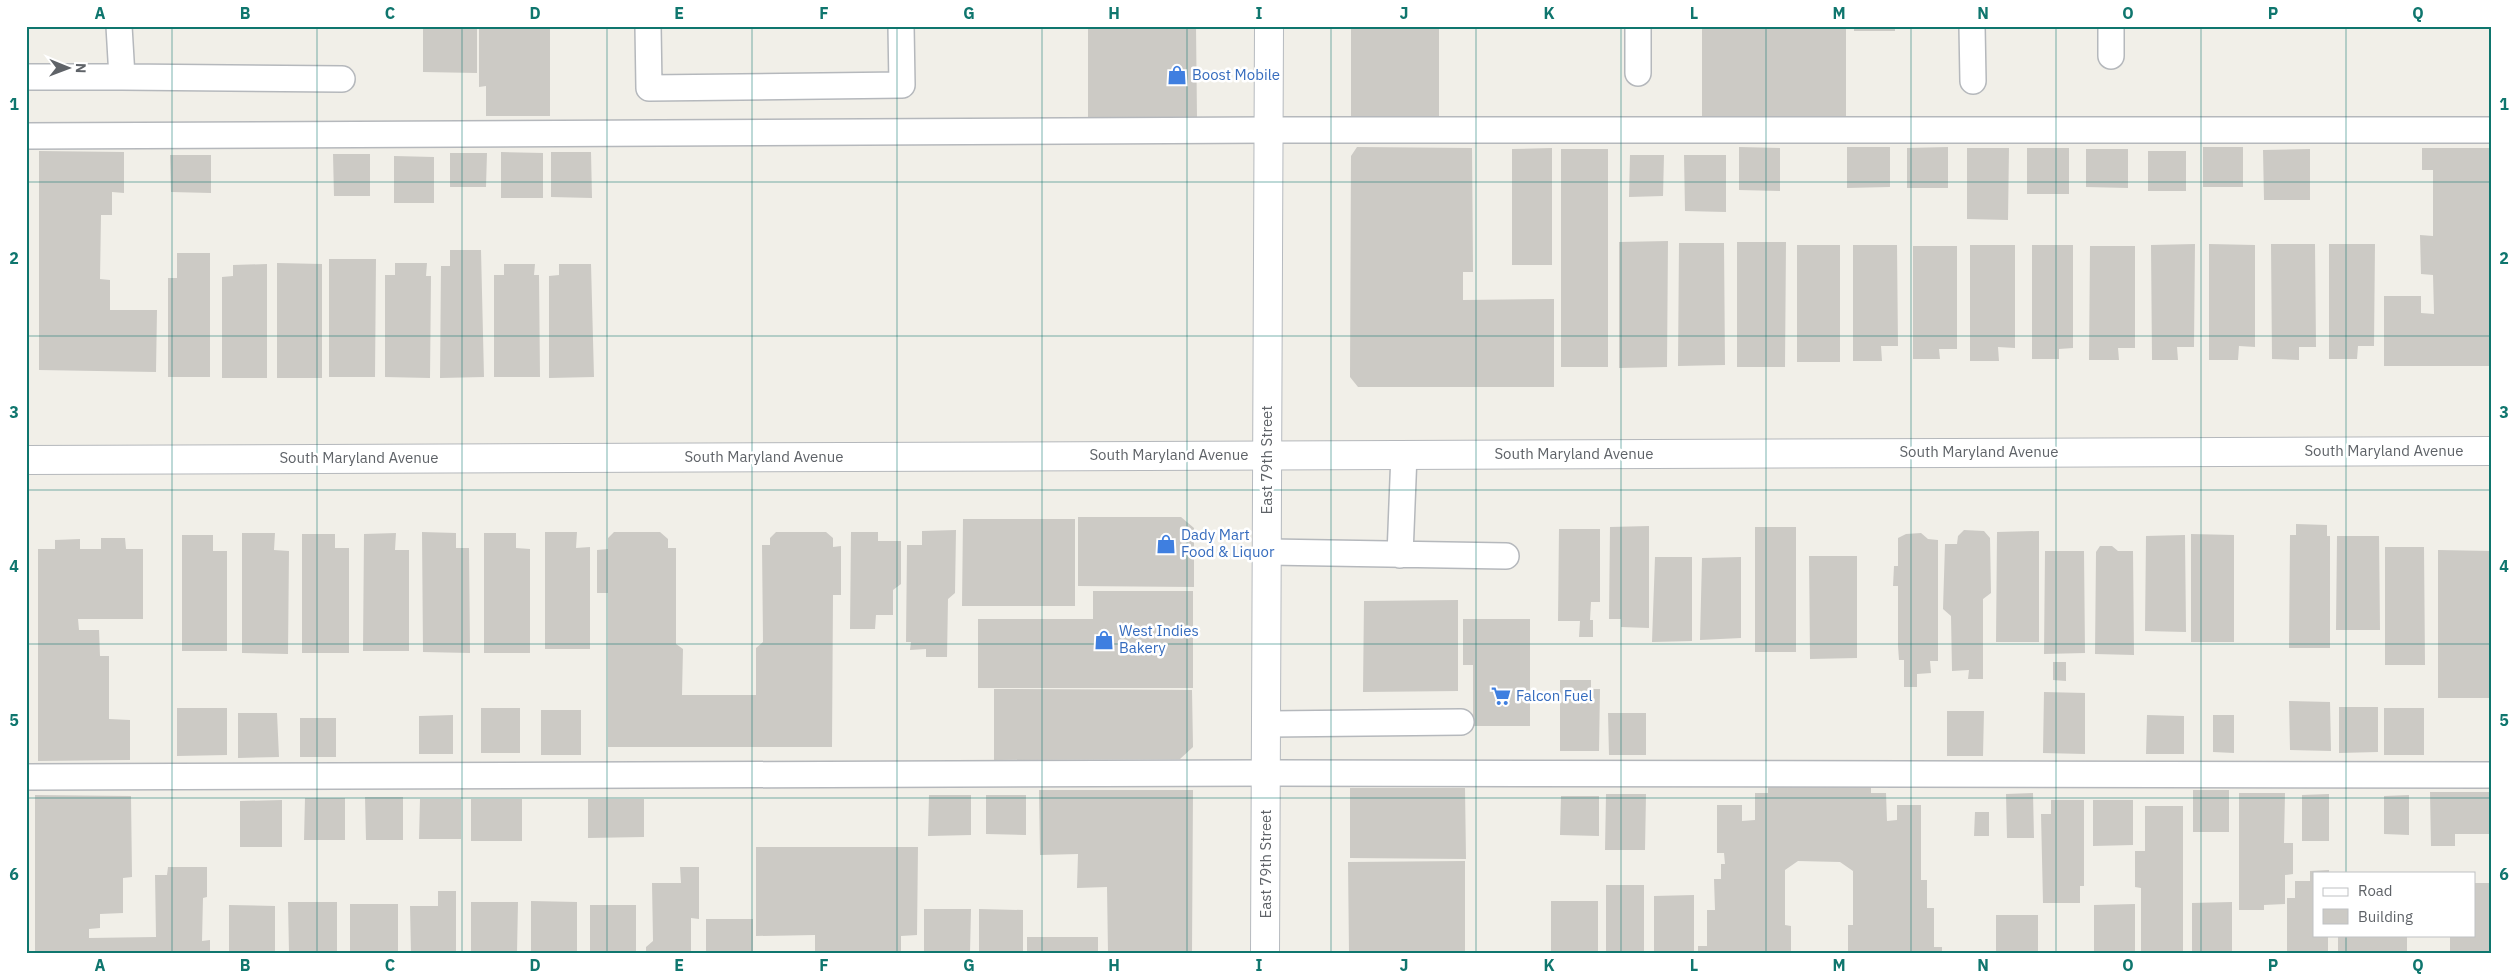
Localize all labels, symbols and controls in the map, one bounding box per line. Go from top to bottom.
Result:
text: A [95,3,106,23]
text: B [240,3,251,23]
text: C [385,3,395,23]
text: D [529,3,541,23]
text: E [674,3,684,23]
text: F [819,3,829,23]
text: G [963,3,975,23]
text: H [1108,3,1120,23]
text: I [1256,3,1263,23]
text: J [1400,3,1408,23]
text: K [1543,3,1555,23]
text: L [1690,3,1698,23]
text: M [1832,3,1846,23]
text: N [1977,3,1989,23]
text: O [2122,3,2134,23]
text: P [2268,3,2278,23]
text: Q [2412,3,2424,23]
north arrow [42,42,92,92]
text: N [72,63,90,73]
shop icon: Boost Mobile [1166,64,1188,86]
place label: Boost Mobile [1192,65,1280,84]
text: 1 [9,94,19,114]
text: 1 [2499,94,2509,114]
text: 2 [9,248,19,268]
text: 2 [2499,248,2509,268]
text: 3 [9,402,19,422]
text: 3 [2499,402,2509,422]
street label: East 79th Street [1257,405,1276,515]
street label: South Maryland Avenue [2304,441,2464,460]
street label: South Maryland Avenue [1899,442,2059,461]
street label: South Maryland Avenue [1494,444,1654,463]
street label: South Maryland Avenue [1089,445,1249,464]
street label: South Maryland Avenue [684,447,844,466]
street label: South Maryland Avenue [279,448,439,467]
place label: Dady Mart Food & Liquor [1181,525,1275,561]
shop icon: Dady Mart Food & Liquor [1155,533,1177,555]
text: 4 [9,556,19,576]
text: 4 [2499,556,2509,576]
place label: West Indies Bakery [1119,621,1199,657]
shop icon: West Indies Bakery [1093,629,1115,651]
supermarket icon: Falcon Fuel [1490,685,1512,707]
place label: Falcon Fuel [1516,686,1593,705]
text: 5 [9,710,19,730]
text: 5 [2499,710,2509,730]
street label: East 79th Street [1256,809,1275,919]
text: 6 [9,864,19,884]
text: 6 [2499,864,2509,884]
legend [2313,872,2476,936]
text: Road [2358,881,2393,900]
text: Building [2358,907,2413,926]
text: A [95,955,106,975]
text: B [240,955,251,975]
text: C [385,955,395,975]
text: D [529,955,541,975]
text: E [674,955,684,975]
text: F [819,955,829,975]
text: G [963,955,975,975]
text: H [1108,955,1120,975]
text: I [1256,955,1263,975]
text: J [1400,955,1408,975]
text: K [1543,955,1555,975]
text: L [1690,955,1698,975]
text: M [1832,955,1846,975]
text: N [1977,955,1989,975]
text: O [2122,955,2134,975]
text: P [2268,955,2278,975]
text: Q [2412,955,2424,975]

